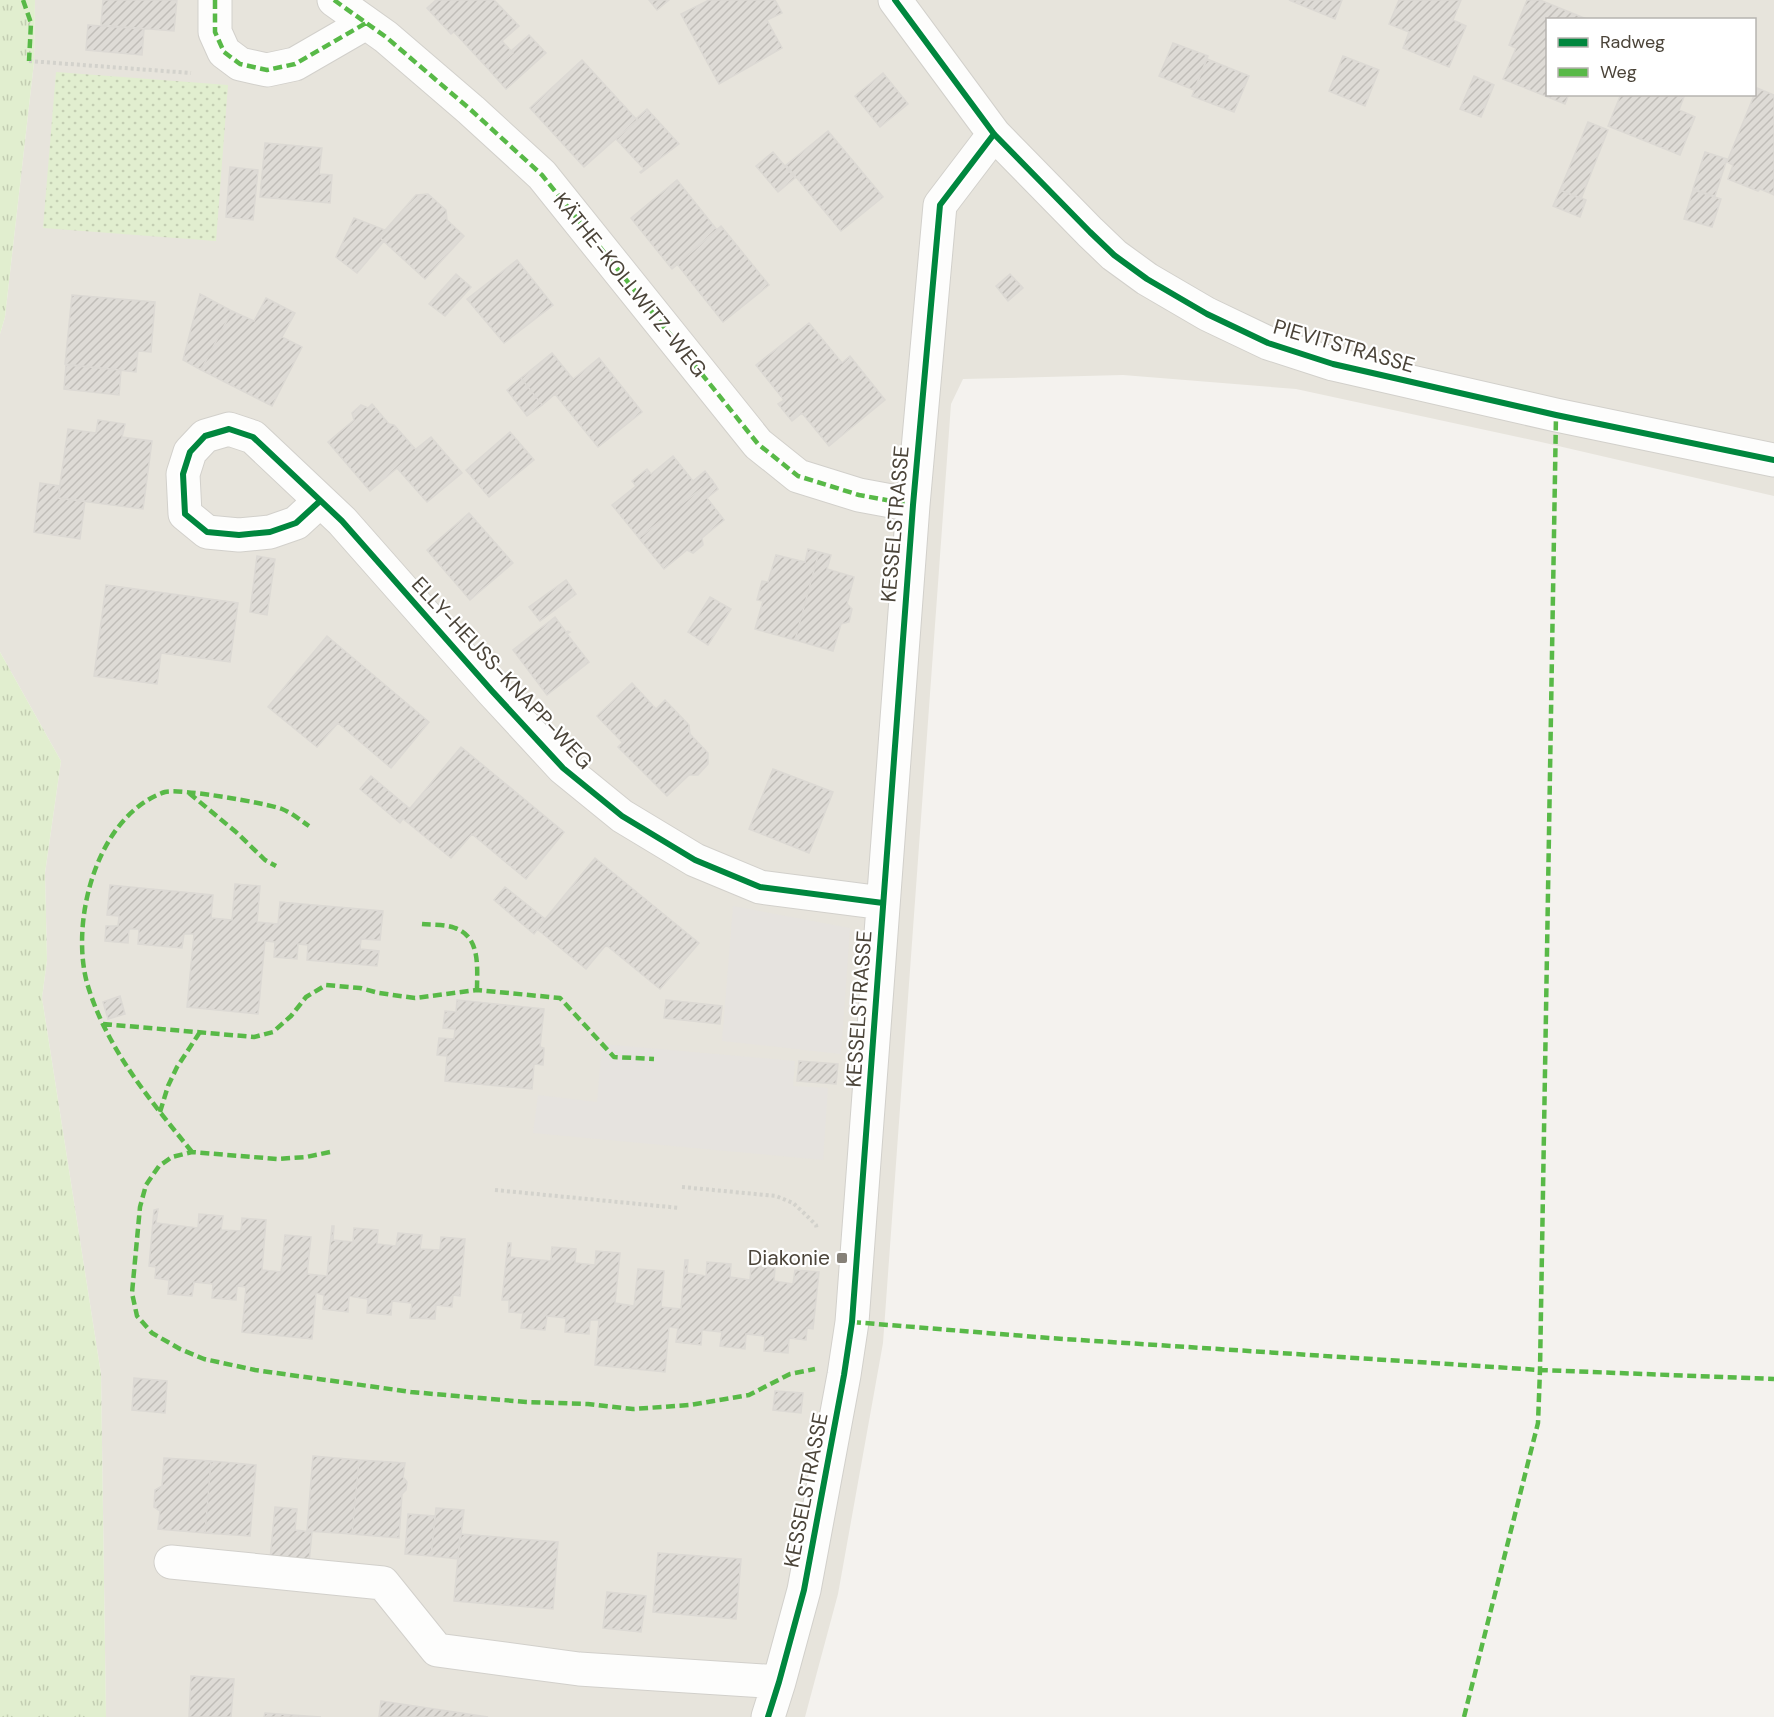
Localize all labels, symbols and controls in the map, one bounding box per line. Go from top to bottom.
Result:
legend [1546,18,1756,96]
text: Radweg [1600,30,1665,54]
text: Weg [1600,60,1637,84]
street label: KÄTHE-KOLLWITZ-WEG [547,187,713,383]
street label: PIEVITSTRASSE [1270,312,1418,380]
street label: KESSELSTRASSE [874,445,916,603]
street label: ELLY-HEUSS-KNAPP-WEG [405,571,599,775]
street label: KESSELSTRASSE [840,930,878,1088]
place label: Diakonie [748,1244,830,1272]
marker: Diakonie [835,1251,849,1265]
street label: KESSELSTRASSE [777,1410,835,1570]

